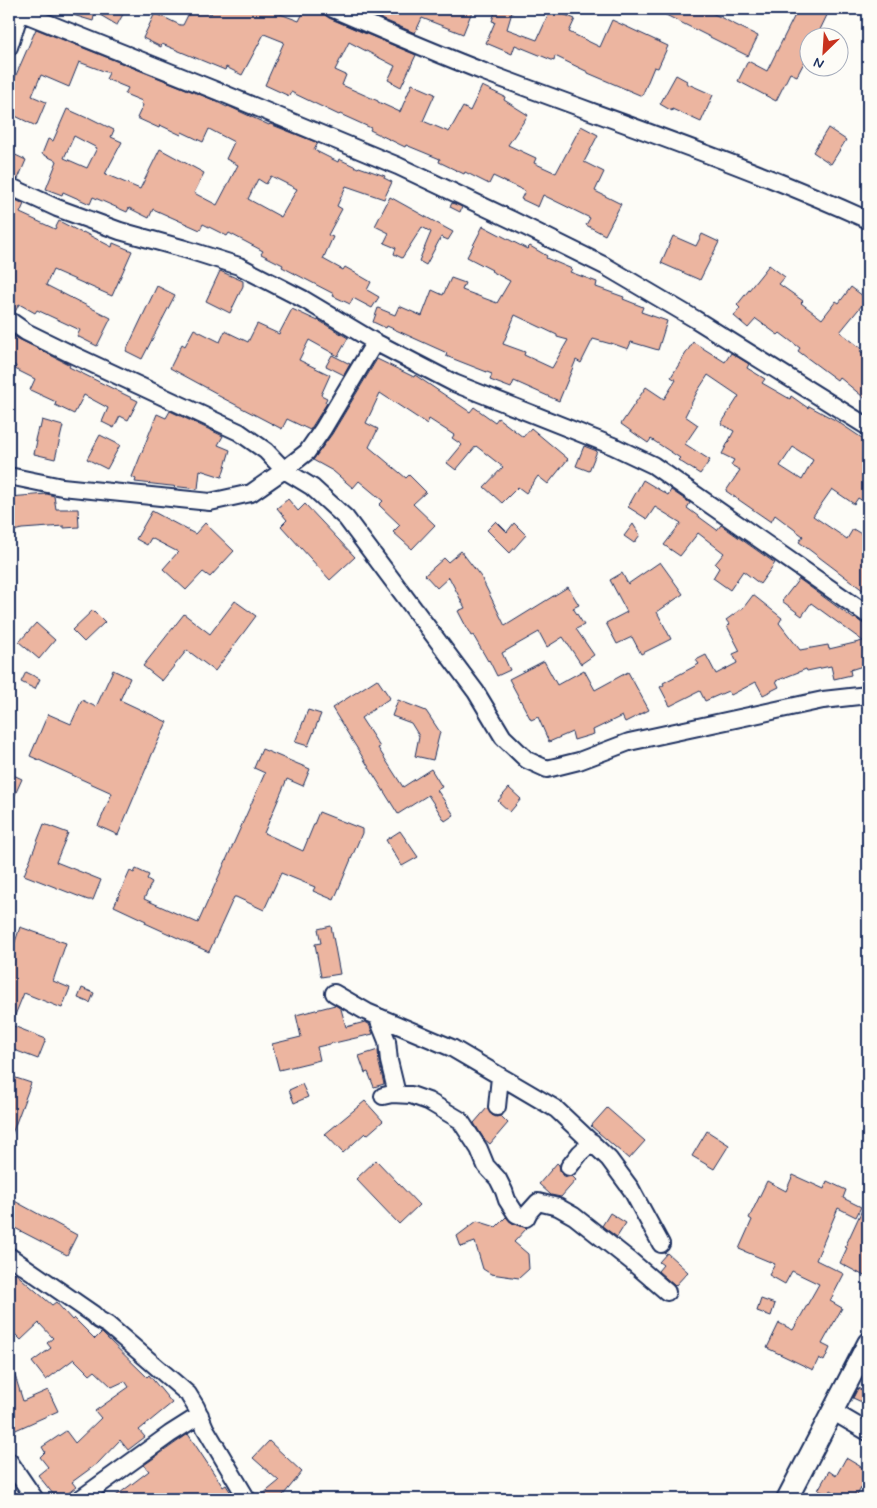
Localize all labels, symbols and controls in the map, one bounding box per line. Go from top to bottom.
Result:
north arrow [800,28,850,78]
text: N [811,53,827,73]

